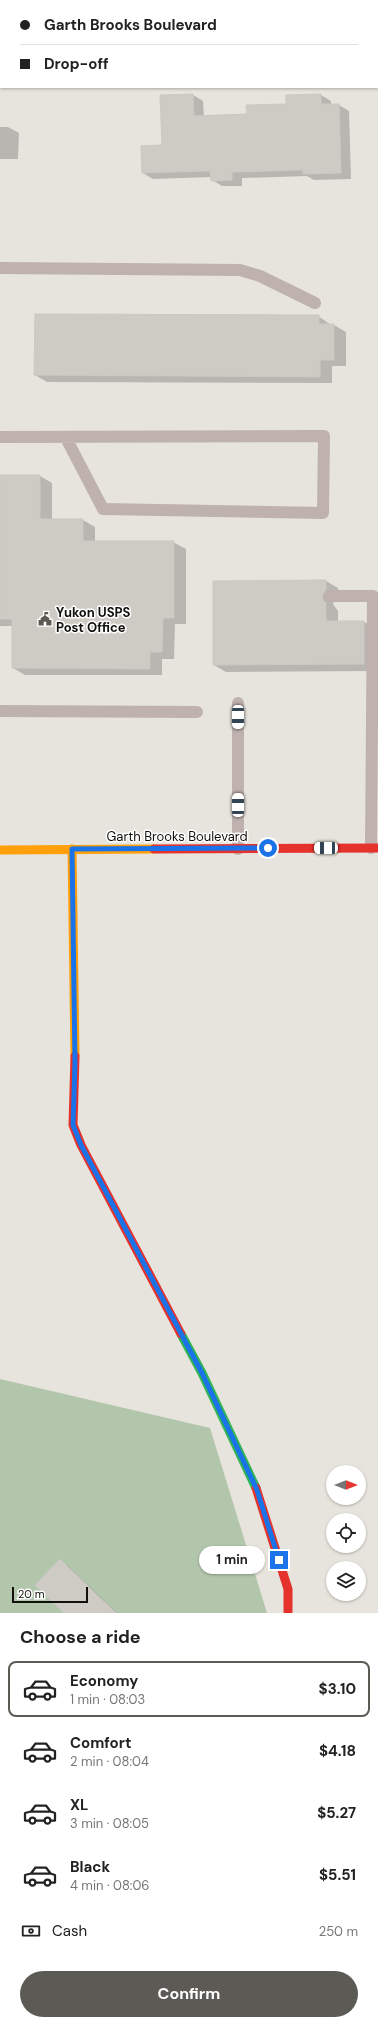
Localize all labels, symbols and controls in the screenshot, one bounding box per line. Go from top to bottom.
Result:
text: Garth Brooks Boulevard [44,15,217,35]
text: Drop-off [44,54,109,74]
place label: Yukon USPS Post Office [56,604,131,636]
public building icon: Yukon USPS Post Office [37,611,53,627]
car [232,705,244,729]
car [232,793,244,817]
street label: Garth Brooks Boulevard [106,828,248,845]
route start [259,839,277,857]
car [314,842,338,854]
north arrow [326,1465,366,1505]
map controls [326,1465,366,1601]
button: locate [326,1513,366,1553]
callout: 1 min [199,1546,265,1574]
text: 1 min [216,1551,248,1568]
route end [270,1551,288,1569]
button: layers [326,1561,366,1601]
scale bar [12,1585,88,1604]
text: 20 m [18,1587,44,1601]
text: Choose a ride [20,1625,141,1649]
icon: car [22,1671,58,1707]
text: Economy [70,1671,138,1691]
text: $3.10 [319,1679,356,1699]
text: 1 min · 08:03 [70,1691,145,1708]
icon: car [22,1733,58,1769]
text: Comfort [70,1733,131,1753]
text: $4.18 [319,1741,356,1761]
text: 2 min · 08:04 [70,1753,149,1770]
icon: car [22,1795,58,1831]
text: XL [70,1795,88,1815]
text: $5.27 [317,1803,356,1823]
text: 3 min · 08:05 [70,1815,149,1832]
icon: car [22,1857,58,1893]
text: Black [70,1857,110,1877]
text: $5.51 [319,1865,356,1885]
text: 4 min · 08:06 [70,1877,149,1894]
icon: cash [20,1920,42,1942]
text: Cash [52,1921,87,1941]
text: 250 m [319,1923,358,1940]
button: Confirm [20,1971,358,2017]

